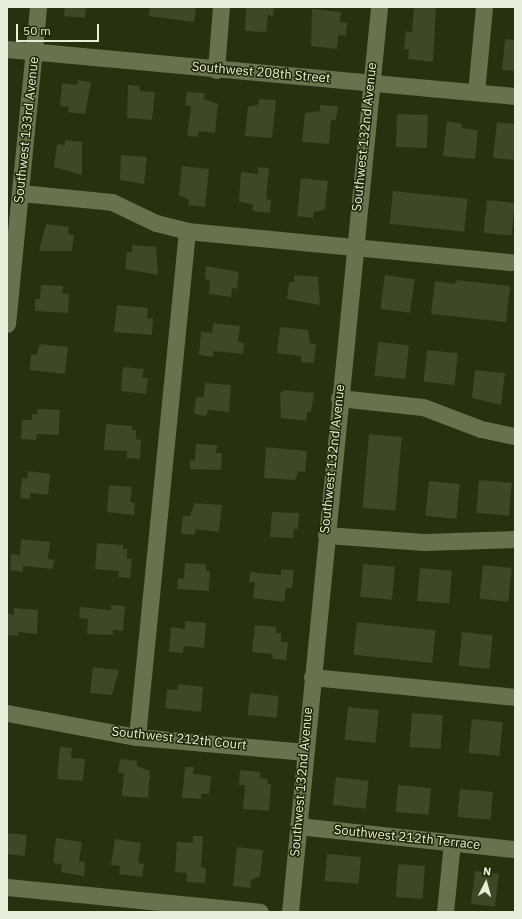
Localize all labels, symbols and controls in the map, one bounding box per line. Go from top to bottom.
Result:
scale bar [18,16,101,42]
text: 50 m [23,23,51,38]
street label: Southwest 133rd Avenue [12,56,42,204]
street label: Southwest 208th Street [191,59,331,87]
street label: Southwest 132nd Avenue [349,62,381,212]
street label: Southwest 132nd Avenue [317,384,349,534]
street label: Southwest 132nd Avenue [288,707,316,857]
street label: Southwest 212th Court [111,724,247,754]
street label: Southwest 212th Terrace [333,823,481,853]
north arrow [466,863,506,903]
text: N [483,864,492,878]

